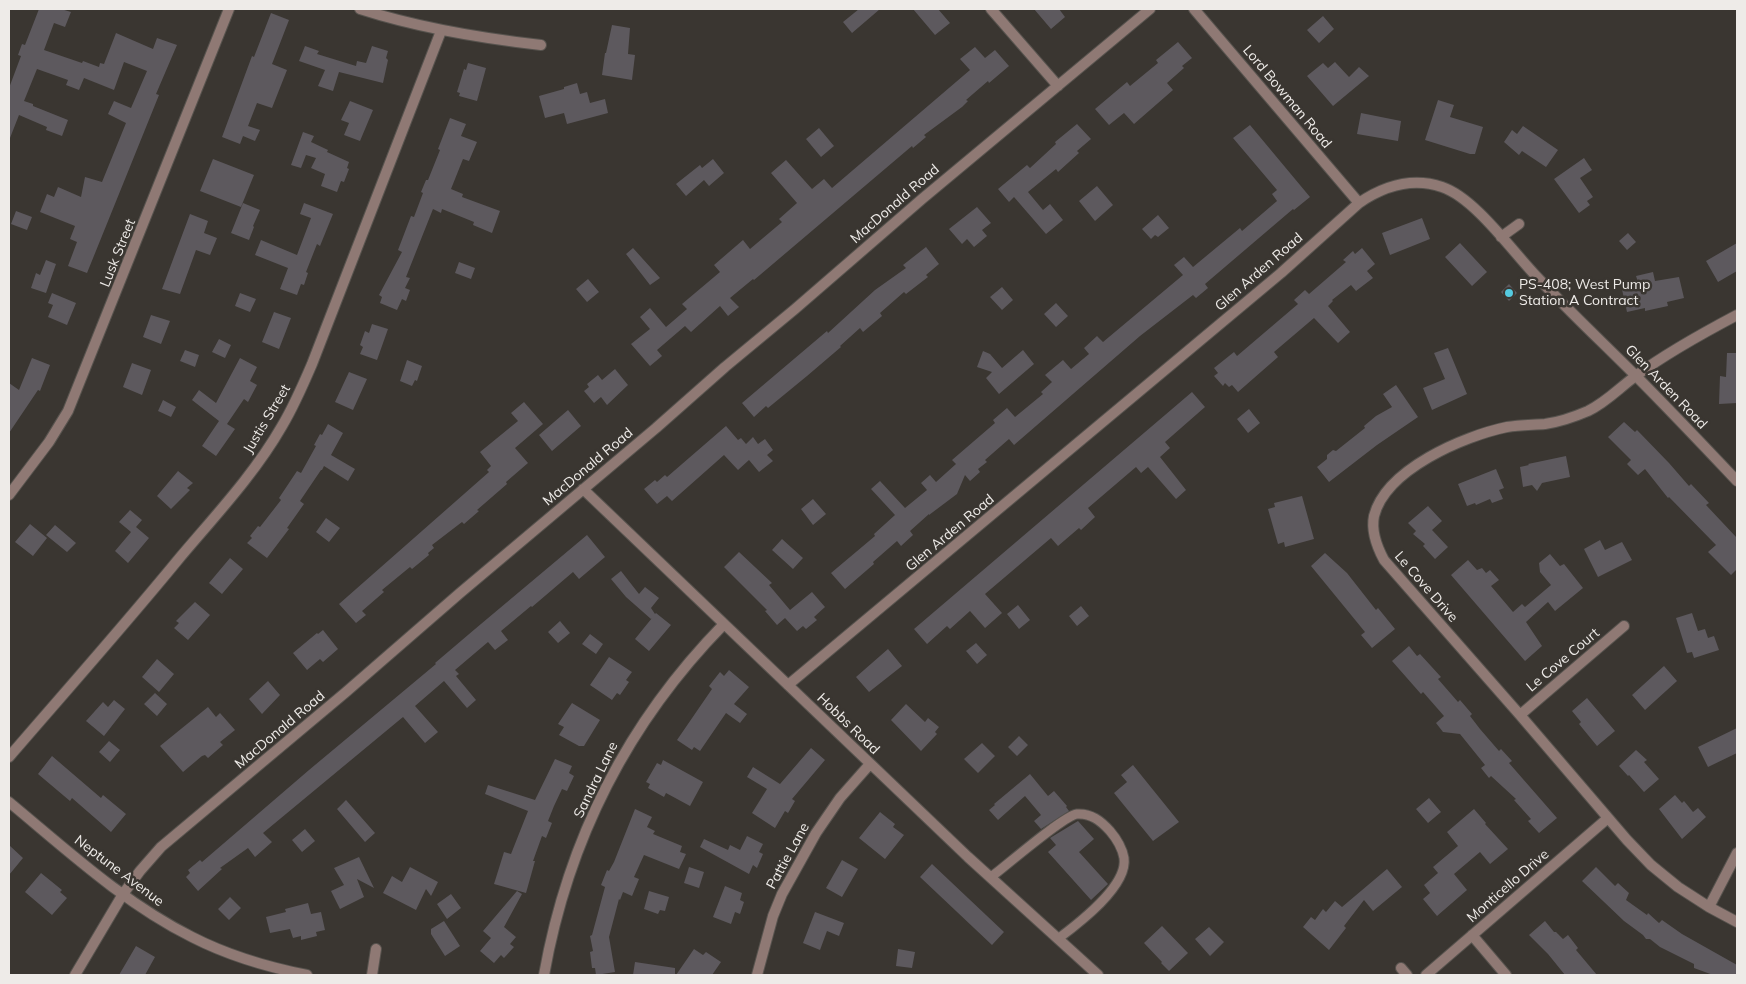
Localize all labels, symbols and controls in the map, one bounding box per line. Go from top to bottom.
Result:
street label: Lord Bowman Road [1239,42,1335,152]
street label: MacDonald Road [847,161,943,247]
street label: Lusk Street [97,216,139,290]
street label: Glen Arden Road [1212,229,1306,315]
place label: PS-408; West Pump Station A Contract [1519,277,1650,310]
marker: PS-408; West Pump Station A Contract [1503,287,1515,299]
street label: Glen Arden Road [1622,341,1710,433]
street label: Justis Street [240,382,294,456]
street label: MacDonald Road [540,425,636,509]
street label: Glen Arden Road [902,491,998,575]
street label: Le Cove Drive [1391,548,1461,626]
street label: Le Cove Court [1523,625,1603,695]
street label: MacDonald Road [232,688,328,772]
street label: Hobbs Road [813,690,883,758]
street label: Sandra Lane [570,739,622,821]
street label: Pattie Lane [763,820,813,892]
street label: Neptune Avenue [71,832,167,910]
street label: Monticello Drive [1464,846,1552,926]

